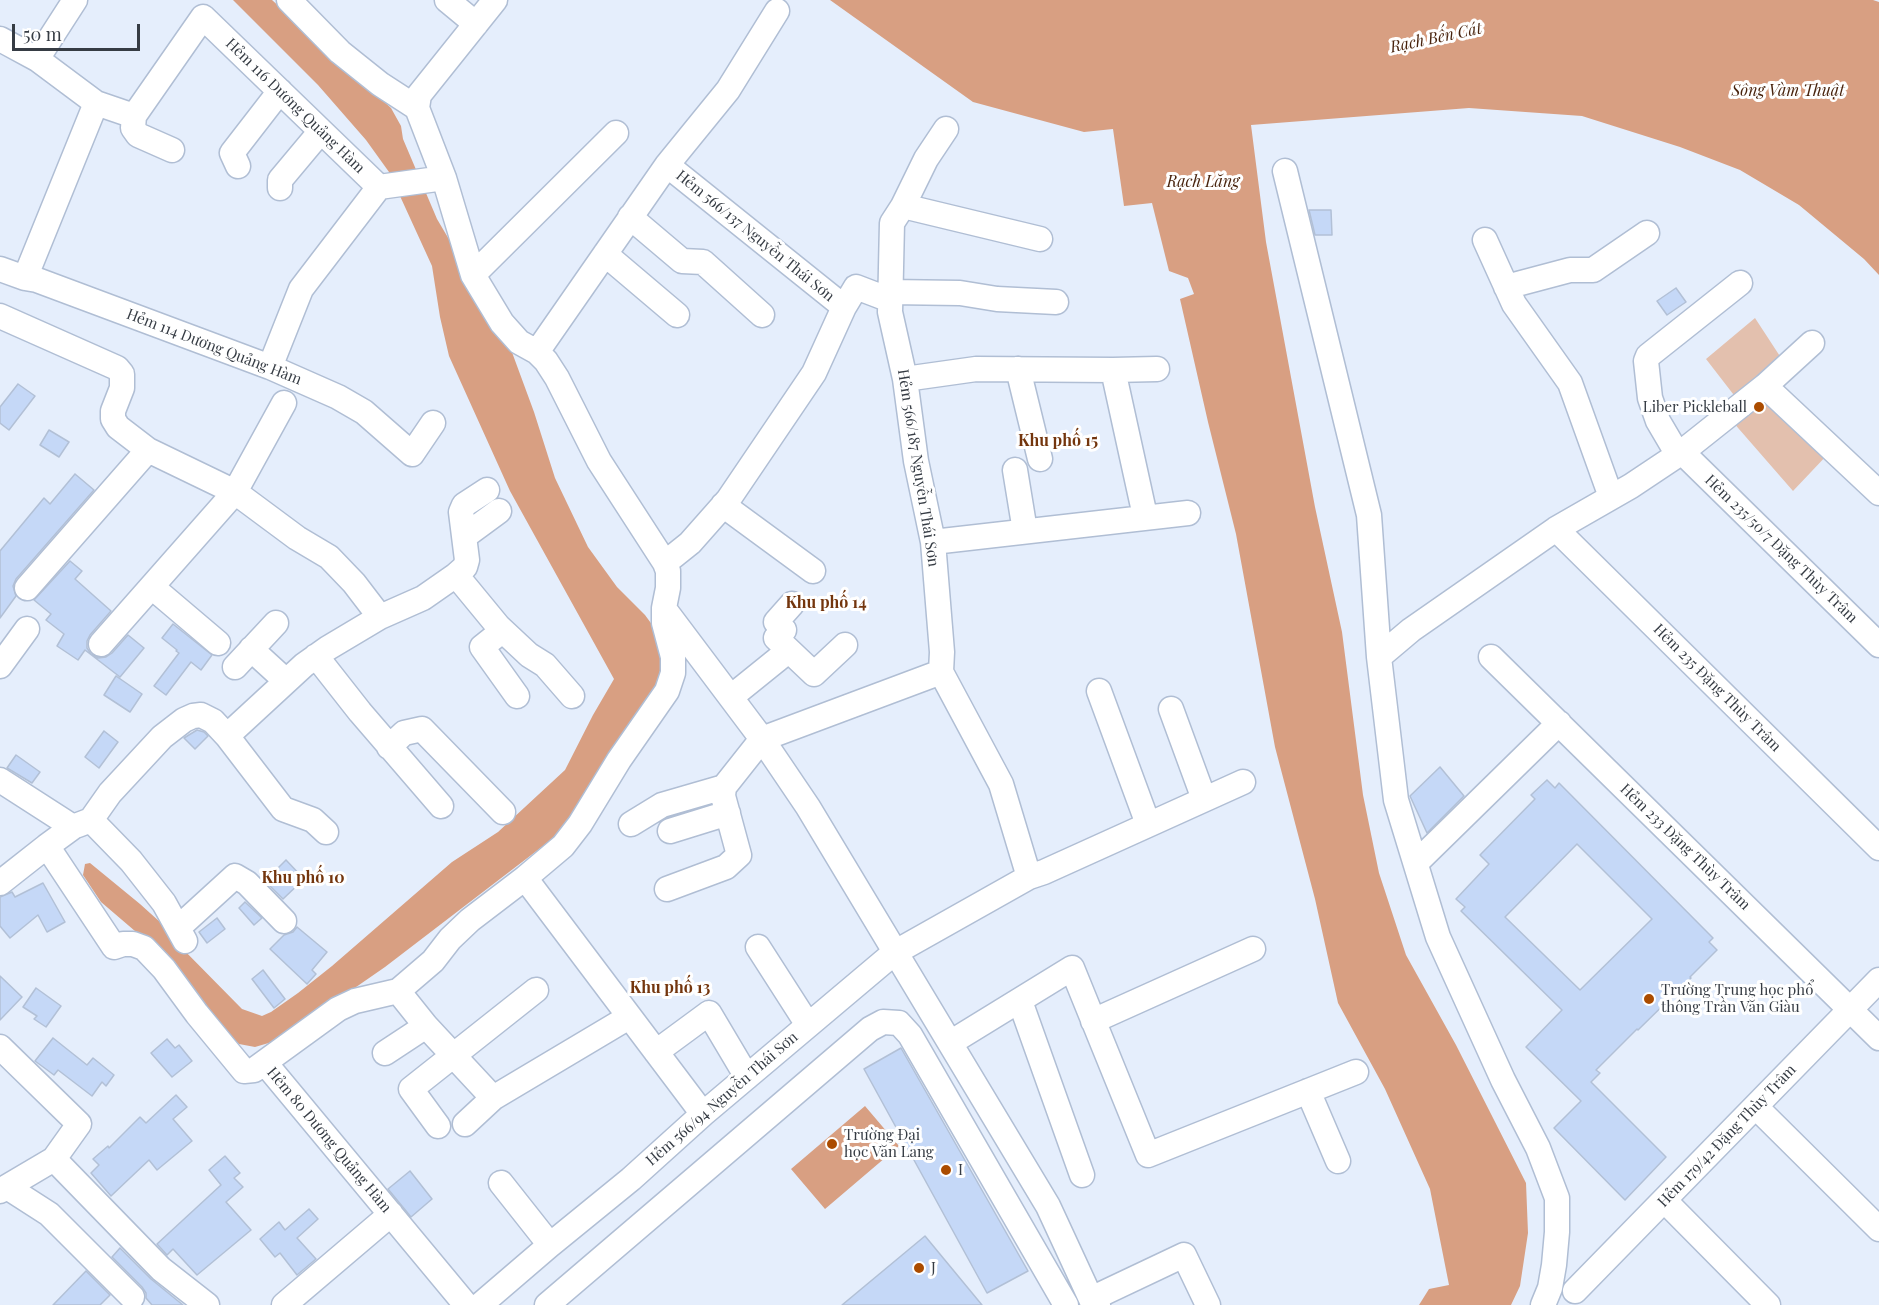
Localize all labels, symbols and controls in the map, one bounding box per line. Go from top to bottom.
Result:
scale bar [15,12,142,50]
water label: Rạch Bến Cát [1388,19,1484,57]
text: 50 m [23,22,62,46]
street label: Hẻm 116 Dương Quảng Hàm [222,35,368,177]
water label: Sông Vàm Thuật [1731,81,1845,101]
street label: Hẻm 566/137 Nguyễn Thái Sơn [672,167,838,305]
water label: Rạch Lăng [1167,172,1239,192]
street label: Hẻm 114 Dương Quảng Hàm [124,305,304,389]
street label: Hẻm 566/187 Nguyễn Thái Sơn [893,368,943,568]
place label: Liber Pickleball [1643,398,1747,416]
marker: Liber Pickleball [1752,400,1766,414]
district label: Khu phố 15 [1018,431,1098,451]
street label: Hẻm 235/50/7 Đặng Thùy Trâm [1701,471,1861,627]
district label: Khu phố 14 [785,593,867,613]
street label: Hẻm 235 Đặng Thùy Trâm [1649,620,1785,756]
street label: Hẻm 233 Đặng Thùy Trâm [1616,780,1754,914]
district label: Khu phố 10 [261,868,345,888]
district label: Khu phố 13 [630,978,710,998]
place label: Trường Trung học phổ thông Trần Văn Giàu [1661,981,1813,1016]
marker: Trường Trung học phổ thông Trần Văn Giàu [1642,992,1656,1006]
street label: Hẻm 566/94 Nguyễn Thái Sơn [642,1028,802,1170]
street label: Hẻm 179/42 Đặng Thùy Trâm [1654,1061,1800,1211]
street label: Hẻm 80 Dương Quảng Hàm [263,1064,395,1216]
place label: Trường Đại học Văn Lang [844,1126,934,1161]
marker: Trường Đại học Văn Lang [825,1137,839,1151]
place label: I [958,1161,963,1179]
marker: I [939,1163,953,1177]
place label: J [931,1259,936,1277]
marker: J [912,1261,926,1275]

